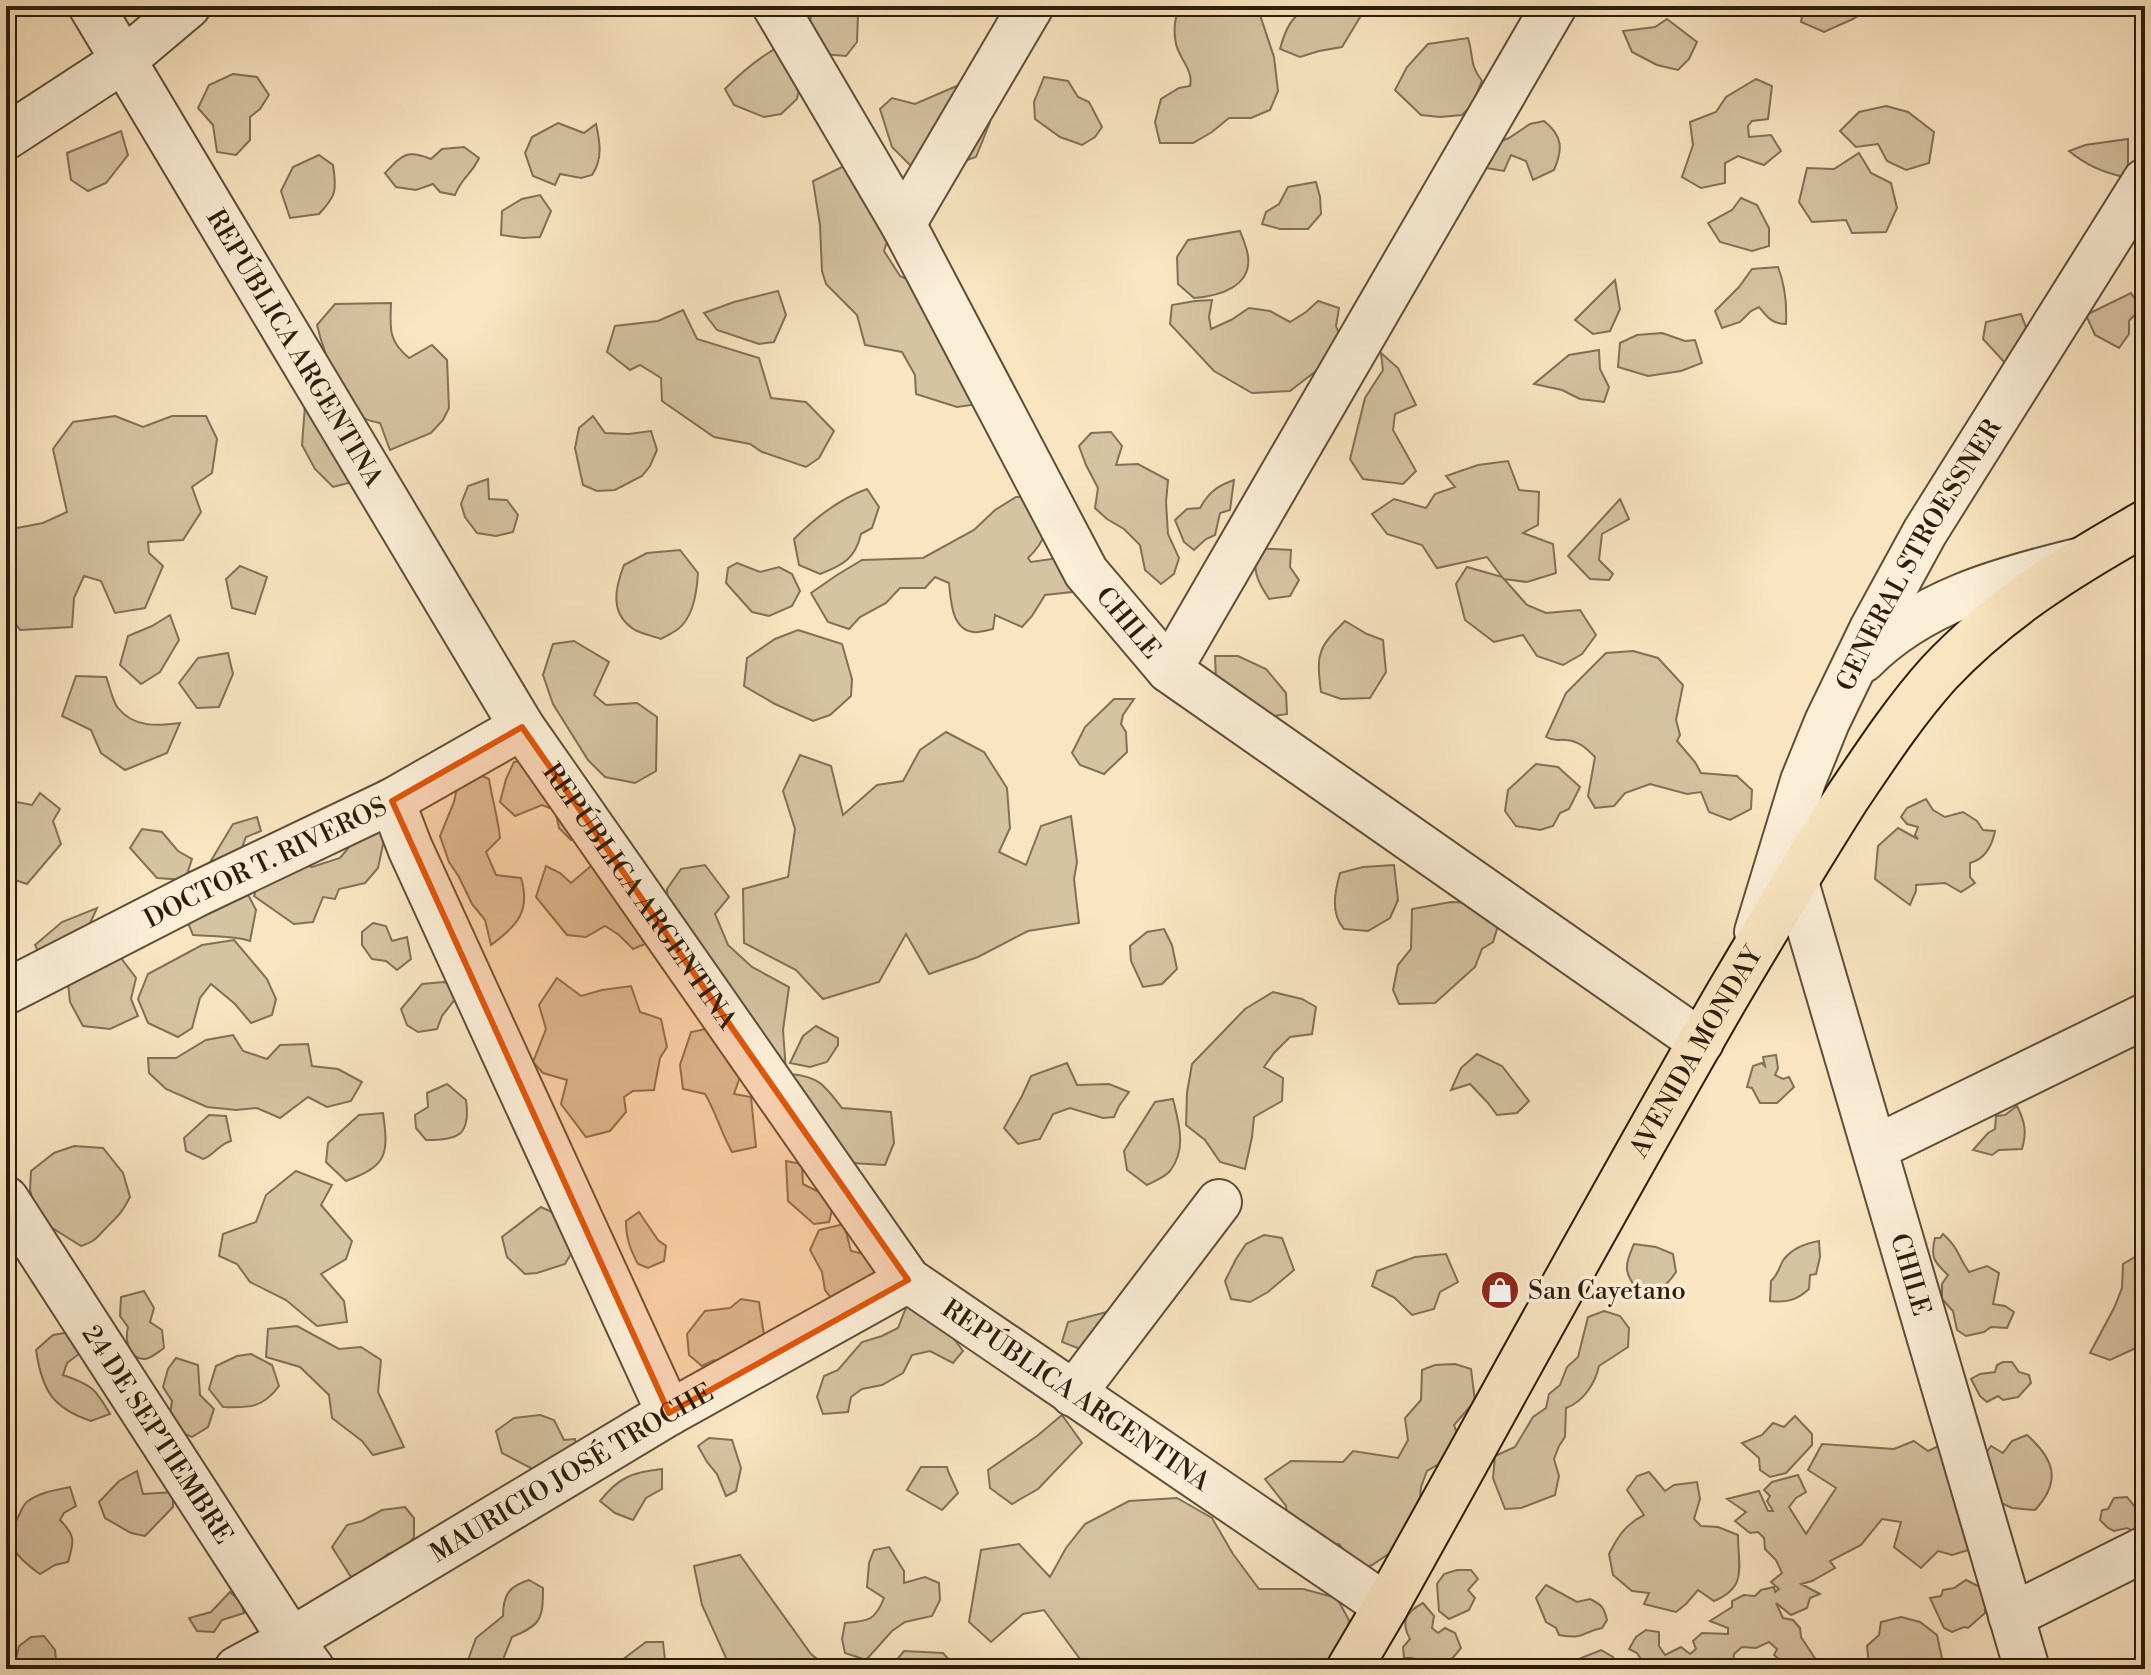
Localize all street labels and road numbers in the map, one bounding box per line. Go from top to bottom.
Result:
street label: REPÚBLICA ARGENTINA [199,204,390,494]
street label: GENERAL STROESSNER [1830,413,2009,696]
street label: CHILE [1089,581,1167,665]
street label: REPÚBLICA ARGENTINA [535,757,744,1037]
street label: DOCTOR T. RIVEROS [139,791,392,935]
street label: AVENIDA MONDAY [1623,939,1771,1164]
street label: CHILE [1883,1230,1937,1319]
street label: REPÚBLICA ARGENTINA [935,1293,1217,1499]
street label: 24 DE SEPTIEMBRE [75,1319,239,1550]
street label: MAURICIO JOSÉ TROCHE [424,1377,719,1570]

